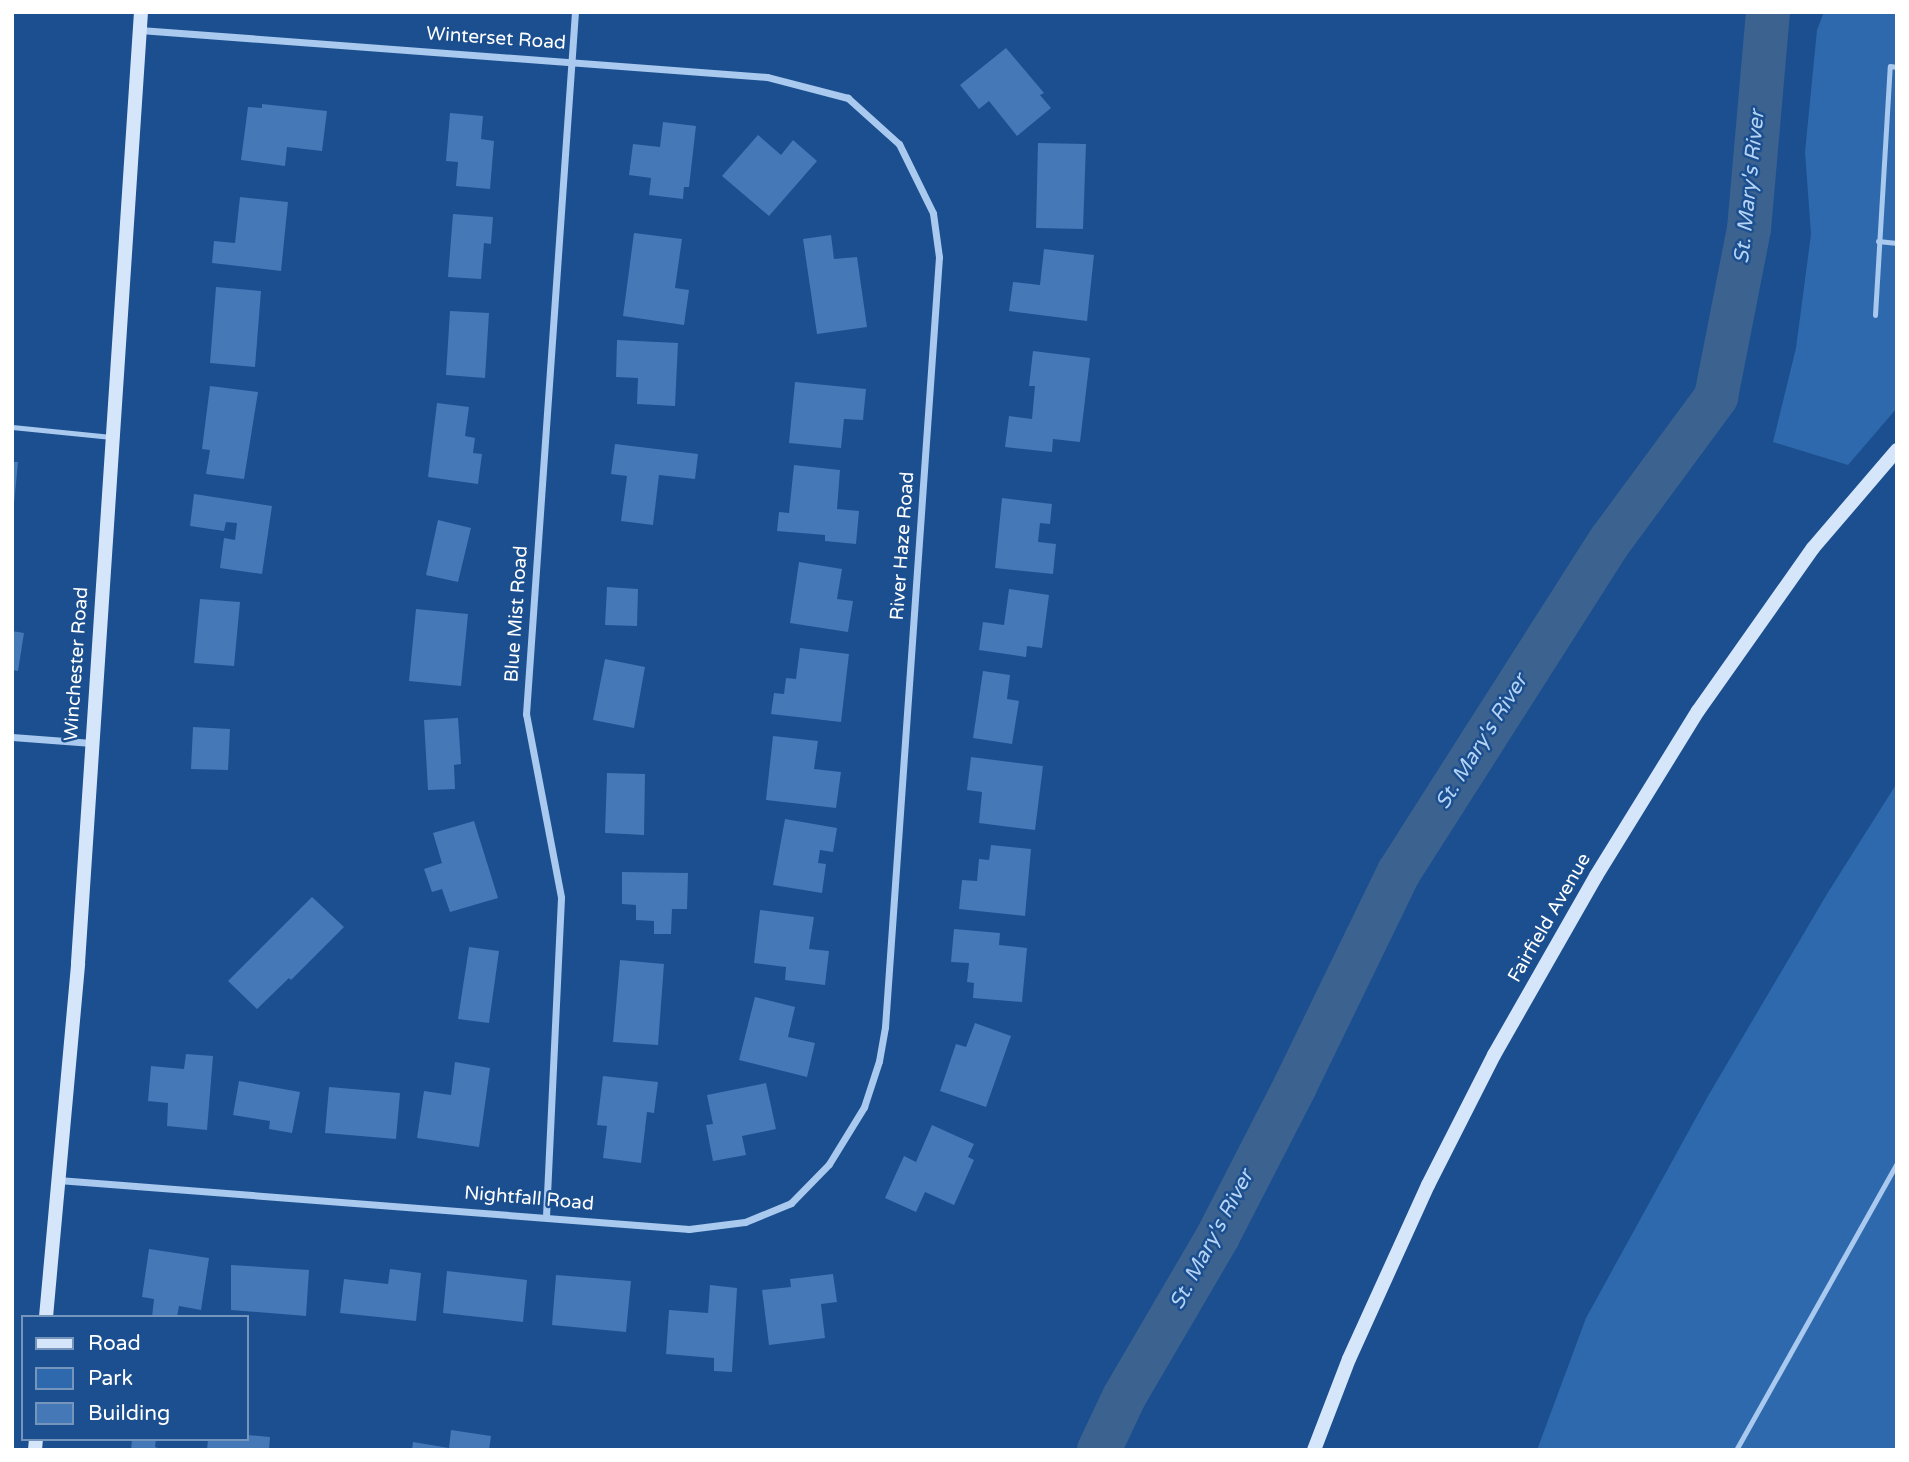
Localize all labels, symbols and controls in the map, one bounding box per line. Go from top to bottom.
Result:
street label: Winterset Road [425,23,567,55]
water label: St. Mary's River [1729,109,1771,265]
street label: River Haze Road [886,471,920,621]
street label: Blue Mist Road [501,545,533,683]
street label: Winchester Road [60,586,94,742]
water label: St. Mary's River [1430,670,1534,814]
street label: Fairfield Avenue [1504,849,1596,987]
water label: St. Mary's River [1165,1166,1259,1314]
street label: Nightfall Road [463,1182,595,1216]
legend [21,1315,248,1441]
text: Road [88,1331,141,1356]
text: Park [88,1366,133,1391]
text: Building [88,1401,170,1426]

